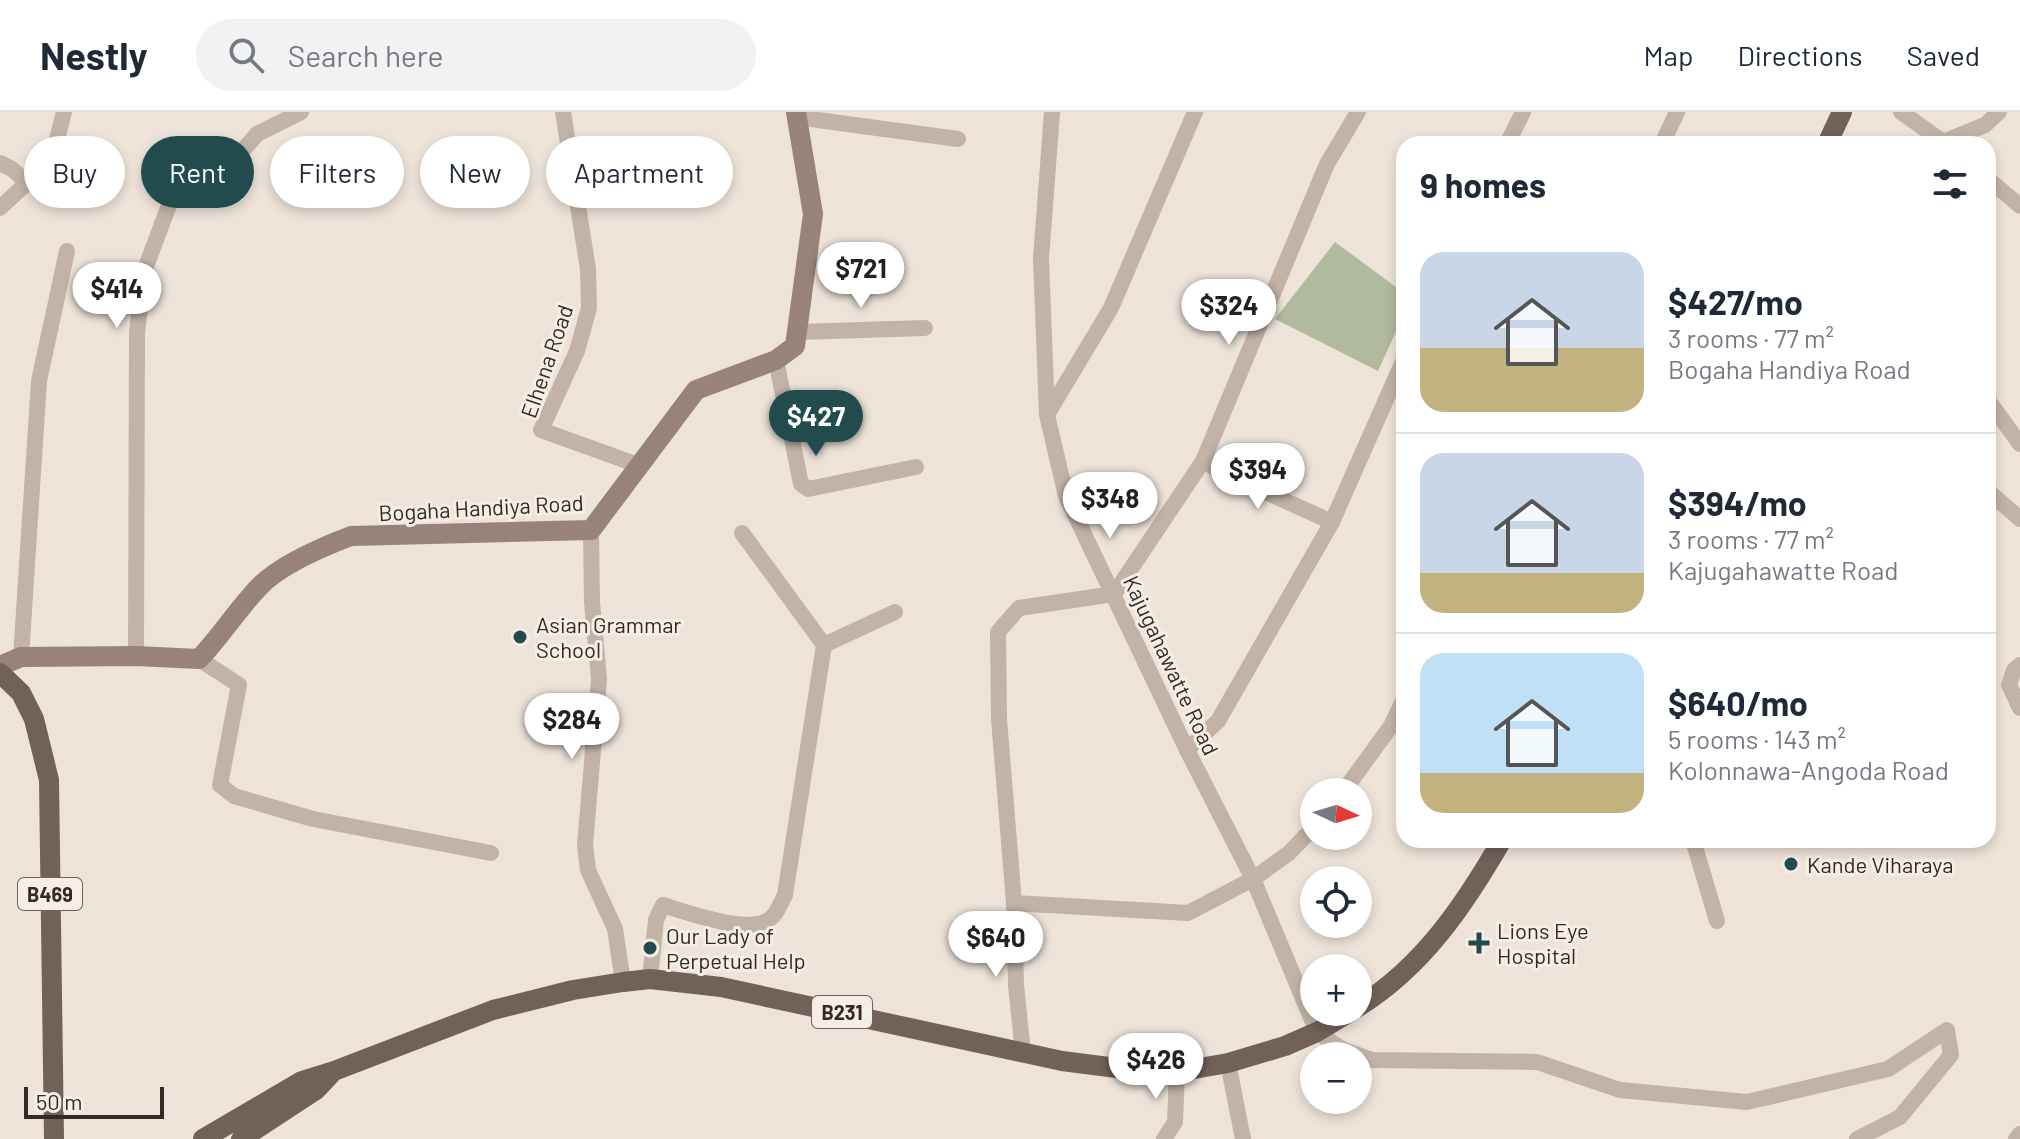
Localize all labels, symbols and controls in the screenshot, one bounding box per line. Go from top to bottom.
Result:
search box [196,19,756,91]
text: Nestly [40,32,148,78]
icon: search [224,33,268,77]
text: Search here [288,37,444,73]
text: Map [1644,38,1693,72]
text: Directions [1737,38,1863,72]
text: Saved [1907,38,1980,72]
chip: Buy [24,136,125,208]
chip: Rent [141,136,254,208]
chip: Filters [270,136,404,208]
chip: New [420,136,530,208]
chip: Apartment [546,136,733,208]
icon: filters [1928,162,1972,206]
text: 9 homes [1420,164,1546,205]
pin: $721 [814,242,908,310]
text: $721 [835,252,887,283]
pin: $414 [70,262,164,330]
text: $414 [90,272,144,303]
pin: $324 [1182,279,1276,347]
text: $427/mo [1668,281,1803,322]
icon: home [1484,284,1580,380]
text: $324 [1199,289,1259,320]
street label: Elhena Road [515,301,577,421]
text: 3 rooms · 77 m² [1668,322,1834,353]
text: Bogaha Handiya Road [1668,353,1911,384]
pin: $427 [769,390,863,458]
text: $427 [787,400,845,431]
pin: $394 [1211,443,1305,511]
text: $394 [1229,453,1287,484]
pin: $348 [1063,472,1157,540]
text: $348 [1081,482,1139,513]
text: $394/mo [1668,482,1807,523]
icon: home [1484,485,1580,581]
street label: Bogaha Handiya Road [378,489,584,525]
text: 3 rooms · 77 m² [1668,523,1834,554]
text: Kajugahawatte Road [1668,554,1899,585]
street label: Kajugahawatte Road [1119,571,1225,759]
place label: Asian Grammar School [536,611,681,662]
marker: Asian Grammar School [511,628,529,646]
text: $640/mo [1668,682,1808,723]
icon: home [1484,685,1580,781]
pin: $284 [525,693,619,761]
text: $284 [542,703,602,734]
text: 5 rooms · 143 m² [1668,723,1846,754]
text: Kolonnawa-Angoda Road [1668,754,1949,785]
north arrow [1300,778,1372,850]
map controls [1300,778,1372,1114]
place label: Kande Viharaya [1807,851,1953,877]
marker: Kande Viharaya [1782,855,1800,873]
button: locate [1300,866,1372,938]
road number: B469 [18,878,82,910]
pin: $640 [949,911,1043,979]
place label: Lions Eye Hospital [1497,917,1589,968]
text: $640 [966,921,1026,952]
place label: Our Lady of Perpetual Help [666,922,806,973]
marker: Lions Eye Hospital [1468,932,1490,954]
marker: Our Lady of Perpetual Help [641,939,659,957]
button: + [1300,954,1372,1026]
road number: B231 [812,996,872,1028]
pin: $426 [1109,1033,1203,1101]
button: − [1300,1042,1372,1114]
text: $426 [1126,1043,1186,1074]
scale bar [24,1083,164,1119]
text: 50 m [36,1088,82,1114]

